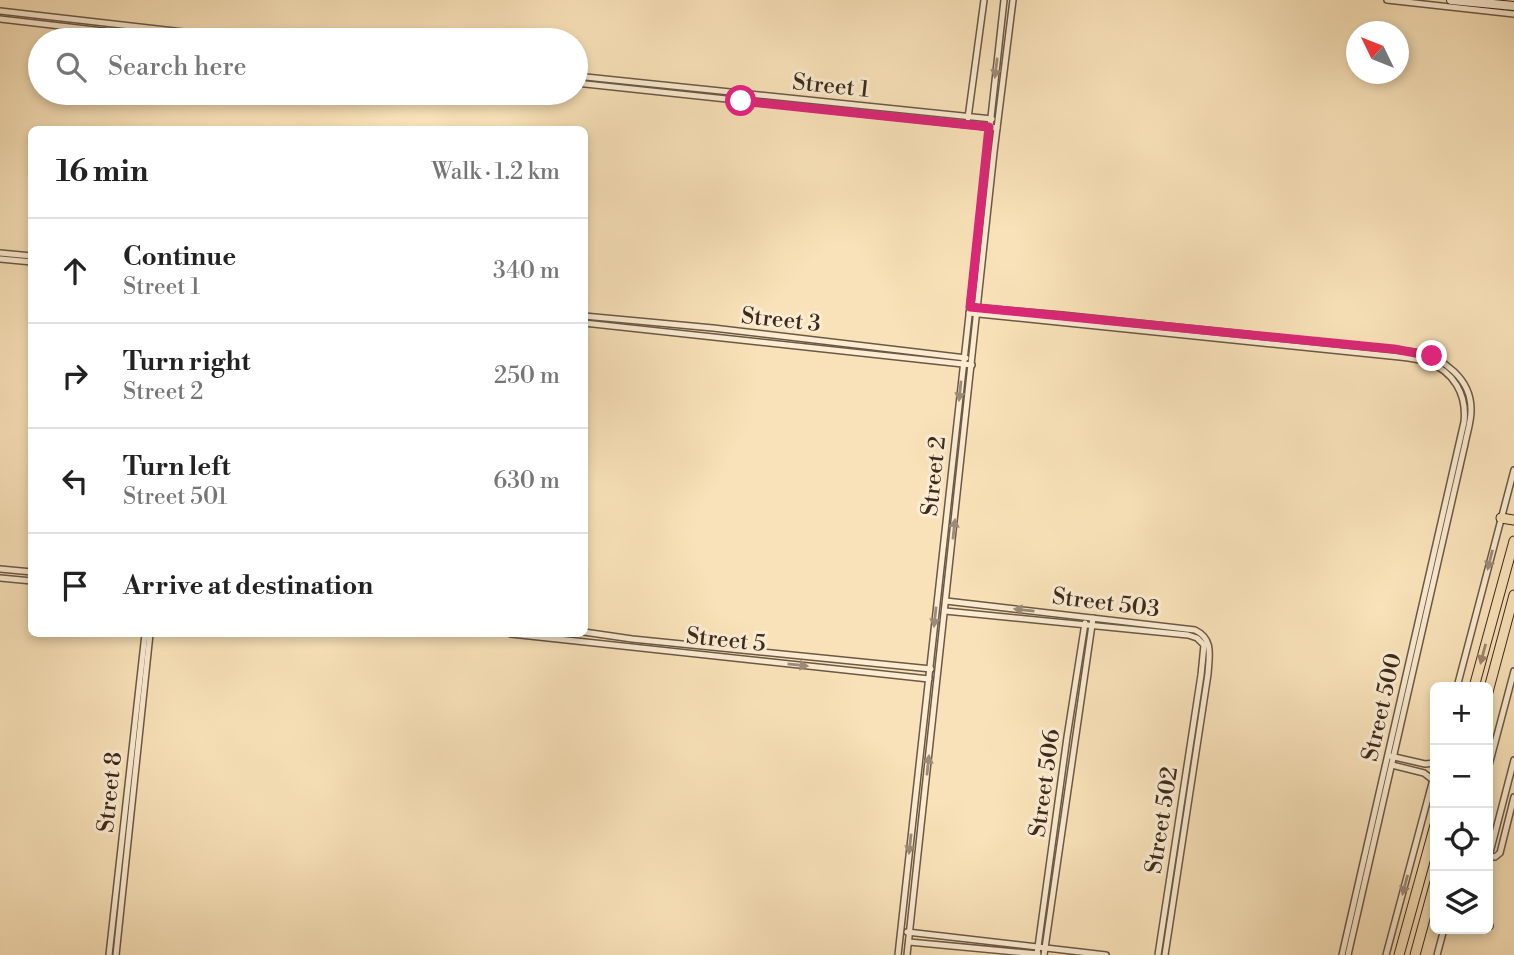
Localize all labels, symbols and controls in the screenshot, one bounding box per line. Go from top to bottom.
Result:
north arrow [1346,21,1409,84]
search box [28,28,588,105]
icon: search [52,48,90,86]
text: Search here [108,51,247,83]
one-way arrow [990,57,1001,79]
street label: Street 1 [791,68,871,104]
route start [725,85,756,116]
text: 16 min [56,153,148,191]
text: Walk · 1.2 km [431,158,560,186]
text: Continue [123,241,236,273]
icon: ahead [56,252,94,290]
text: 340 m [493,257,560,285]
text: Street 1 [123,273,200,301]
street label: Street 3 [740,302,822,338]
route end [1416,340,1447,371]
text: Turn right [123,346,251,378]
icon: right [56,357,94,395]
text: 250 m [494,362,560,390]
text: Street 2 [123,378,203,406]
one-way arrow [955,381,966,403]
street label: Street 2 [916,435,952,518]
text: Turn left [123,451,231,483]
icon: left [56,462,94,500]
text: 630 m [493,467,560,495]
text: Street 501 [123,483,227,511]
one-way arrow [948,518,959,540]
one-way arrow [1484,549,1495,571]
icon: arrive [56,567,94,605]
text: Arrive at destination [123,570,373,602]
street label: Street 503 [1051,583,1161,623]
one-way arrow [1013,604,1035,615]
one-way arrow [930,607,941,629]
street label: Street 5 [685,622,767,658]
one-way arrow [1477,643,1488,665]
street label: Street 500 [1356,650,1408,764]
one-way arrow [787,659,809,670]
map controls [1430,682,1493,934]
button: + [1430,682,1493,745]
street label: Street 506 [1024,727,1066,839]
button: − [1430,745,1493,808]
street label: Street 8 [92,750,128,834]
one-way arrow [923,754,934,776]
street label: Street 502 [1140,765,1184,876]
button: locate [1430,808,1493,871]
one-way arrow [905,833,916,855]
button: layers [1430,871,1493,934]
one-way arrow [1399,874,1410,896]

